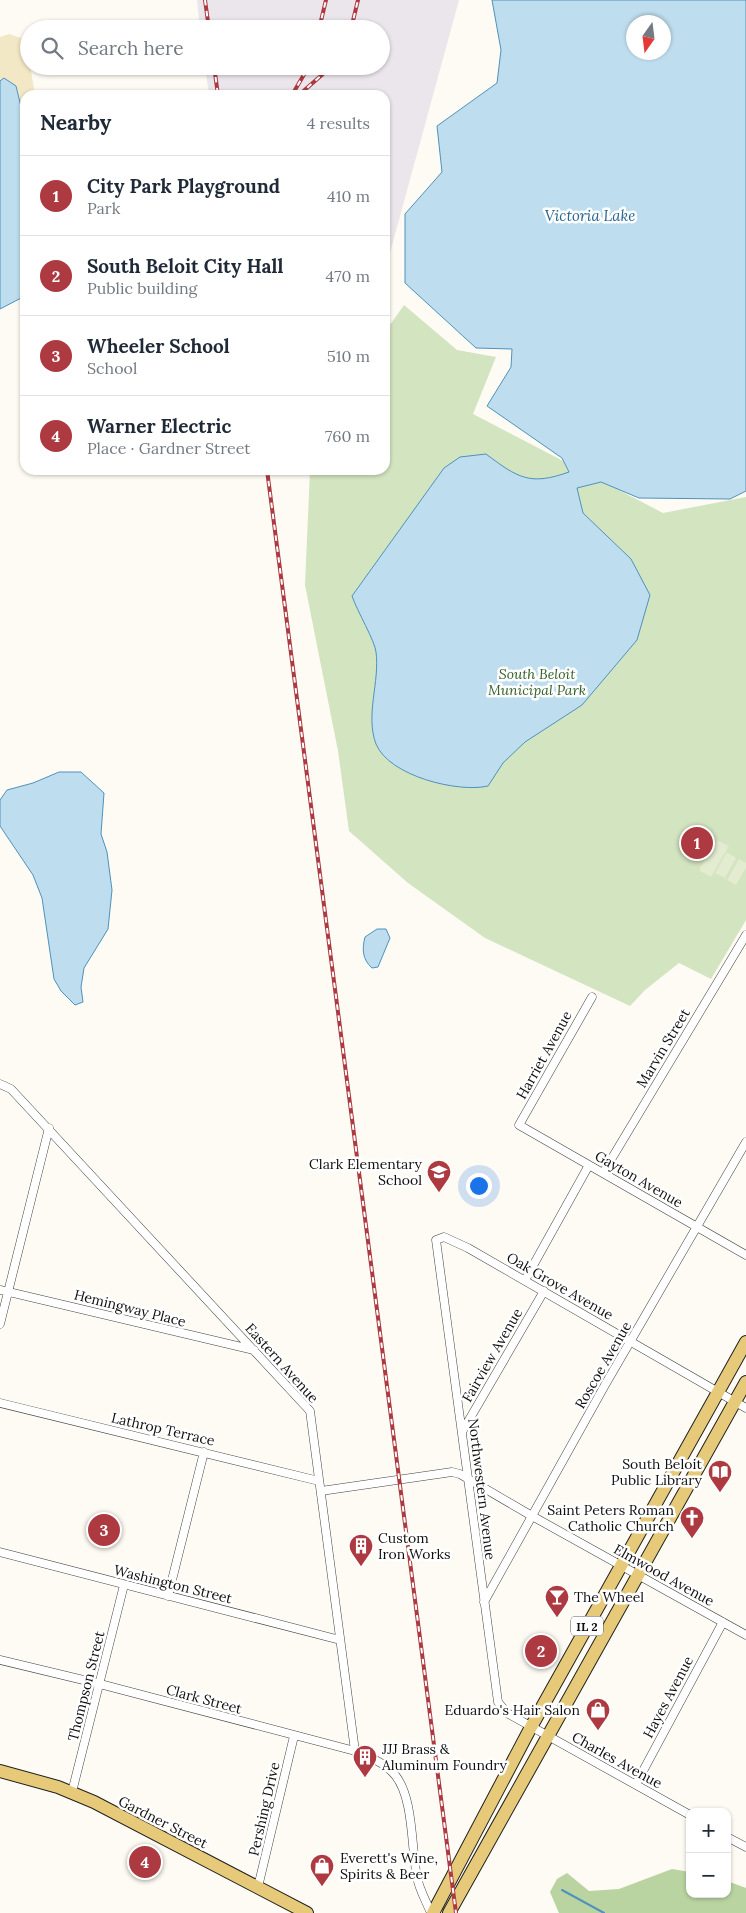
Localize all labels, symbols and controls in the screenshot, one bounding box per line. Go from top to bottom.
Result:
north arrow [626,15,671,60]
search box [20,20,390,75]
icon: search [38,34,66,62]
text: Search here [78,36,184,60]
text: Nearby [40,109,111,136]
text: 4 results [307,113,370,133]
text: City Park Playground [87,174,280,198]
text: 1 [53,186,59,206]
text: 410 m [327,186,370,206]
text: Park [87,198,120,218]
water label: Victoria Lake [545,206,635,225]
text: South Beloit City Hall [87,254,283,278]
text: 2 [52,266,60,286]
text: 470 m [326,266,370,286]
text: Public building [87,278,197,298]
text: Wheeler School [87,334,230,358]
text: 3 [52,346,60,366]
text: 510 m [327,346,370,366]
text: School [87,358,137,378]
text: Warner Electric [87,414,231,438]
text: 4 [52,426,60,446]
text: 760 m [325,426,370,446]
text: Place · Gardner Street [87,438,250,458]
park label: South Beloit Municipal Park [488,665,586,699]
pin: 1 [681,824,713,862]
street label: Marvin Street [632,1005,694,1091]
street label: Harriet Avenue [512,1007,576,1102]
street label: Gayton Avenue [592,1147,687,1212]
place label: Clark Elementary School [309,1155,423,1189]
school or university icon: Clark Elementary School [426,1159,452,1193]
your location [466,1173,492,1199]
street label: Oak Grove Avenue [504,1248,617,1324]
street label: Hemingway Place [72,1285,188,1331]
street label: Fairview Avenue [458,1305,526,1405]
street label: Roscoe Avenue [571,1318,635,1412]
street label: Eastern Avenue [241,1319,323,1407]
street label: Lathrop Terrace [110,1408,217,1450]
street label: Northwestern Avenue [464,1417,500,1561]
place label: South Beloit Public Library [611,1455,703,1489]
library icon: South Beloit Public Library [707,1459,733,1493]
place label: Saint Peters Roman Catholic Church [547,1501,674,1535]
church icon: Saint Peters Roman Catholic Church [679,1505,705,1539]
pin: 3 [88,1511,120,1549]
place label: Custom Iron Works [378,1529,451,1563]
building icon: Custom Iron Works [348,1533,374,1567]
street label: Elmwood Avenue [611,1540,718,1610]
street label: Washington Street [112,1561,235,1608]
bar icon: The Wheel [544,1584,570,1618]
place label: The Wheel [574,1588,644,1606]
road number: IL 2 [571,1616,603,1635]
street label: Thompson Street [64,1628,109,1743]
pin: 2 [525,1632,557,1670]
street label: Hayes Avenue [639,1653,697,1741]
street label: Clark Street [164,1680,244,1718]
shop icon: Eduardo's Hair Salon [585,1697,611,1731]
place label: Eduardo's Hair Salon [445,1701,581,1719]
street label: Charles Avenue [569,1728,666,1792]
place label: JJJ Brass & Aluminum Foundry [381,1740,508,1774]
building icon: JJJ Brass & Aluminum Foundry [352,1744,378,1778]
street label: Pershing Drive [244,1760,284,1858]
street label: Gardner Street [115,1792,211,1852]
map controls [686,1808,731,1898]
button: + [686,1808,731,1853]
pin: 4 [129,1843,161,1881]
place label: Everett's Wine, Spirits & Beer [340,1849,438,1883]
shop icon: Everett's Wine, Spirits & Beer [309,1853,335,1887]
button: − [686,1853,731,1898]

